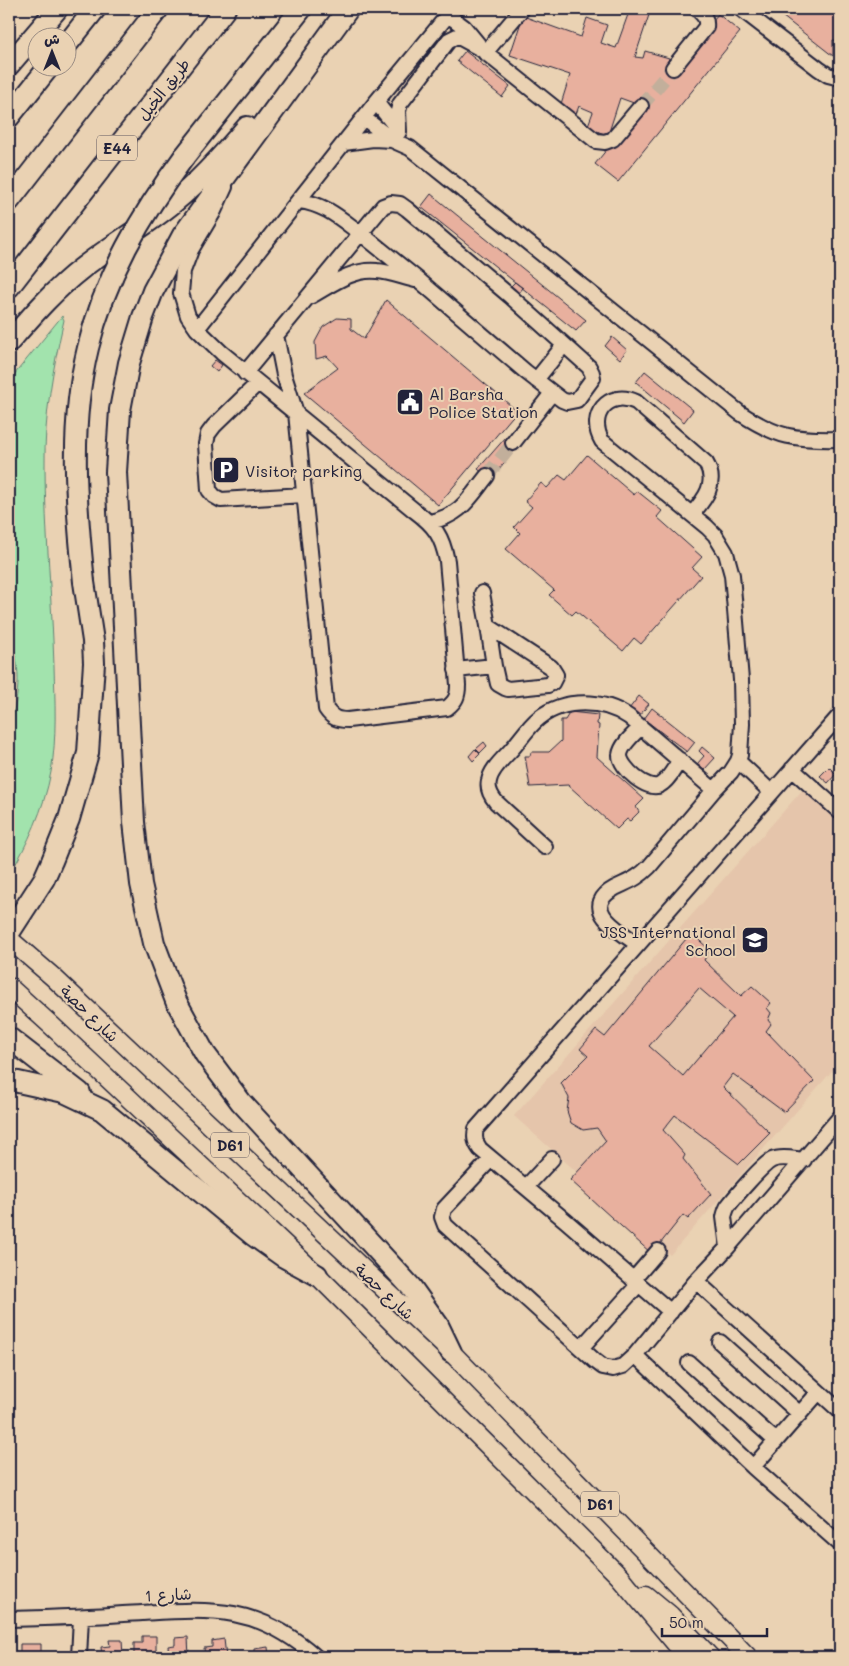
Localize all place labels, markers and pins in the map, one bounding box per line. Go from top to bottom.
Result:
place label: Al Barsha Police Station [429,383,538,422]
public building icon: Al Barsha Police Station [395,387,425,417]
parking icon: Visitor parking [211,455,241,485]
place label: Visitor parking [245,460,362,481]
place label: JSS International School [600,921,736,960]
school or university icon: JSS International School [740,925,770,955]

